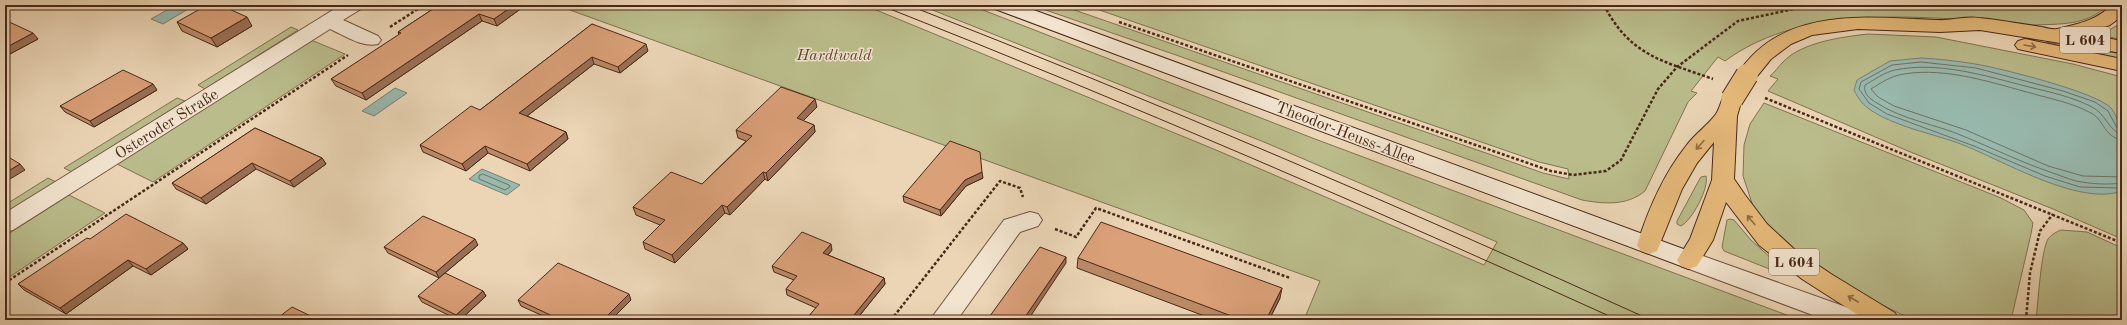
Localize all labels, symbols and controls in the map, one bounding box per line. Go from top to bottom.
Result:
road number: L 604 [2060,27,2110,53]
one-way arrow [2023,43,2036,51]
park label: Hardtwald [795,48,872,64]
street label: Osteroder Straße [113,87,221,163]
street label: Theodor-Heuss-Allee [1273,100,1417,168]
one-way arrow [1695,140,1704,150]
one-way arrow [1746,215,1755,226]
road number: L 604 [1769,249,1819,275]
one-way arrow [1847,295,1859,303]

